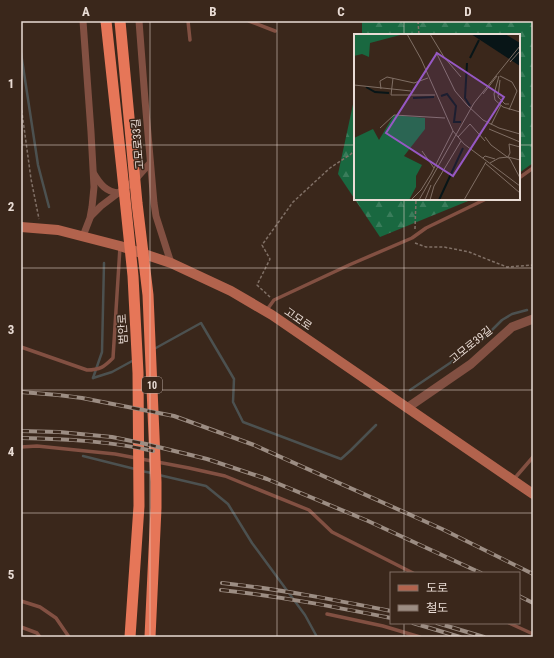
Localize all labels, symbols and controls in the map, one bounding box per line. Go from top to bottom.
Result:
text: A [82,4,90,19]
text: B [209,4,217,19]
text: C [337,4,345,19]
text: D [464,4,472,19]
inset map [354,34,520,200]
text: 1 [8,76,14,91]
street label: 고모로33길 [129,118,147,170]
text: 2 [8,199,15,214]
street label: 고모로 [282,305,314,333]
street label: 범안로 [116,313,130,345]
text: 3 [8,322,14,337]
street label: 고모로39길 [447,324,495,366]
road number: 10 [142,377,162,393]
text: 4 [8,444,15,459]
text: 5 [8,567,15,582]
legend [390,572,520,624]
text: 도로 [426,581,448,595]
text: 철도 [426,601,448,615]

